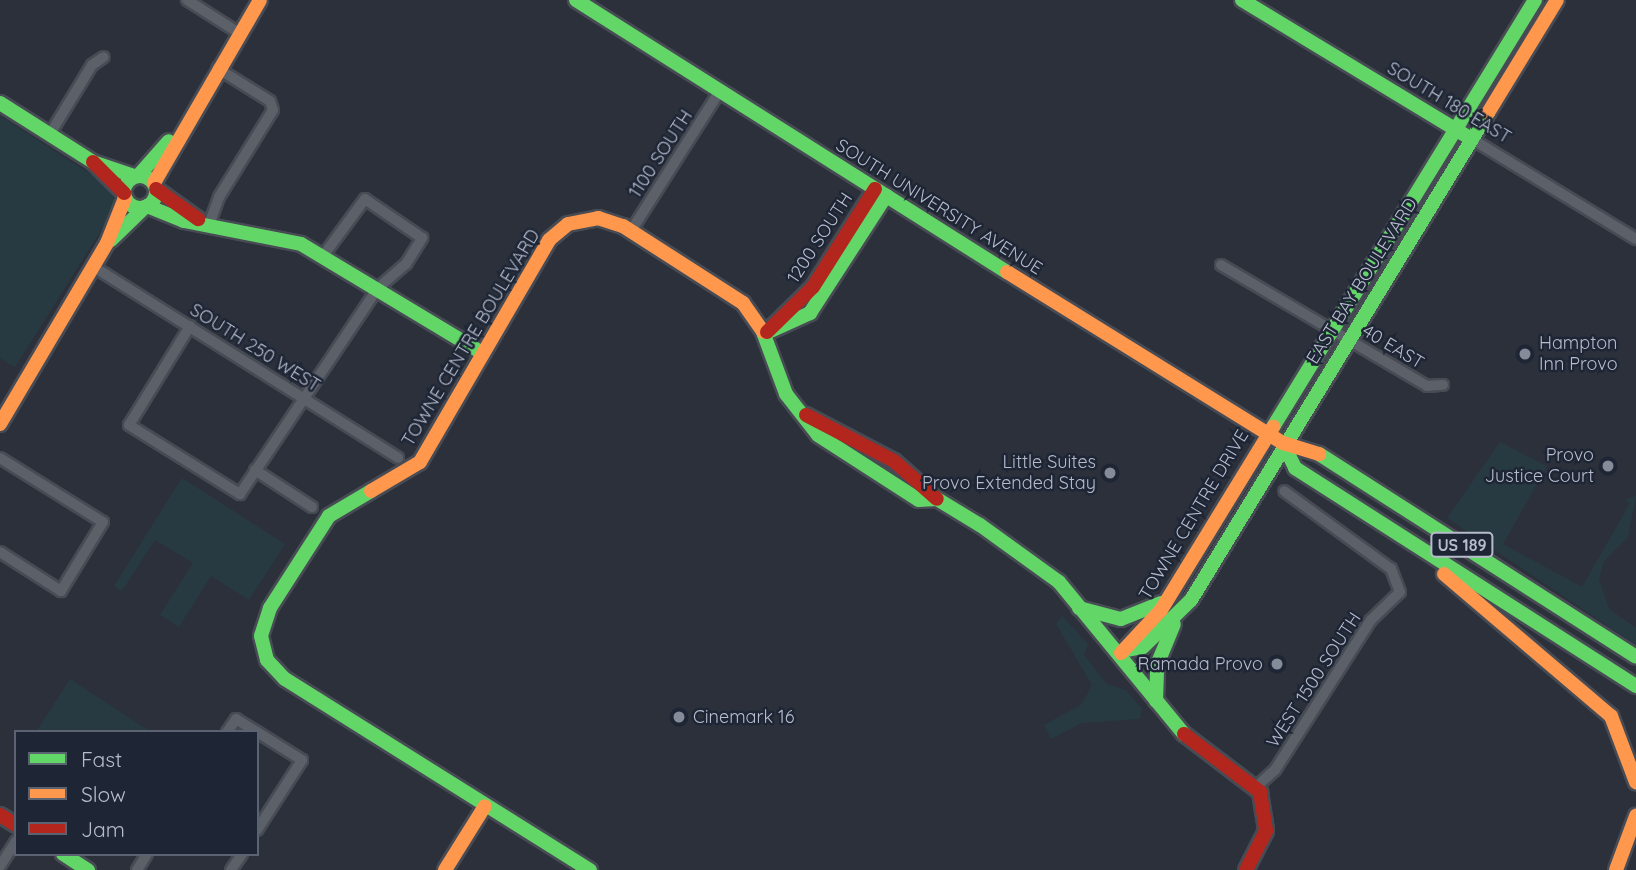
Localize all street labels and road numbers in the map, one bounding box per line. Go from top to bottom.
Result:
street label: SOUTH 180 EAST [1383,58,1515,148]
street label: 1100 SOUTH [625,106,697,202]
street label: SOUTH UNIVERSITY AVENUE [832,134,1046,280]
street label: 1200 SOUTH [783,189,857,287]
street label: EAST BAY BOULEVARD [1302,194,1422,368]
street label: TOWNE CENTRE BOULEVARD [398,226,544,450]
street label: SOUTH 250 WEST [186,299,324,397]
street label: 40 EAST [1358,320,1428,374]
street label: TOWNE CENTRE DRIVE [1135,426,1253,604]
road number: US 189 [1429,532,1495,558]
street label: WEST 1500 SOUTH [1262,608,1366,752]

